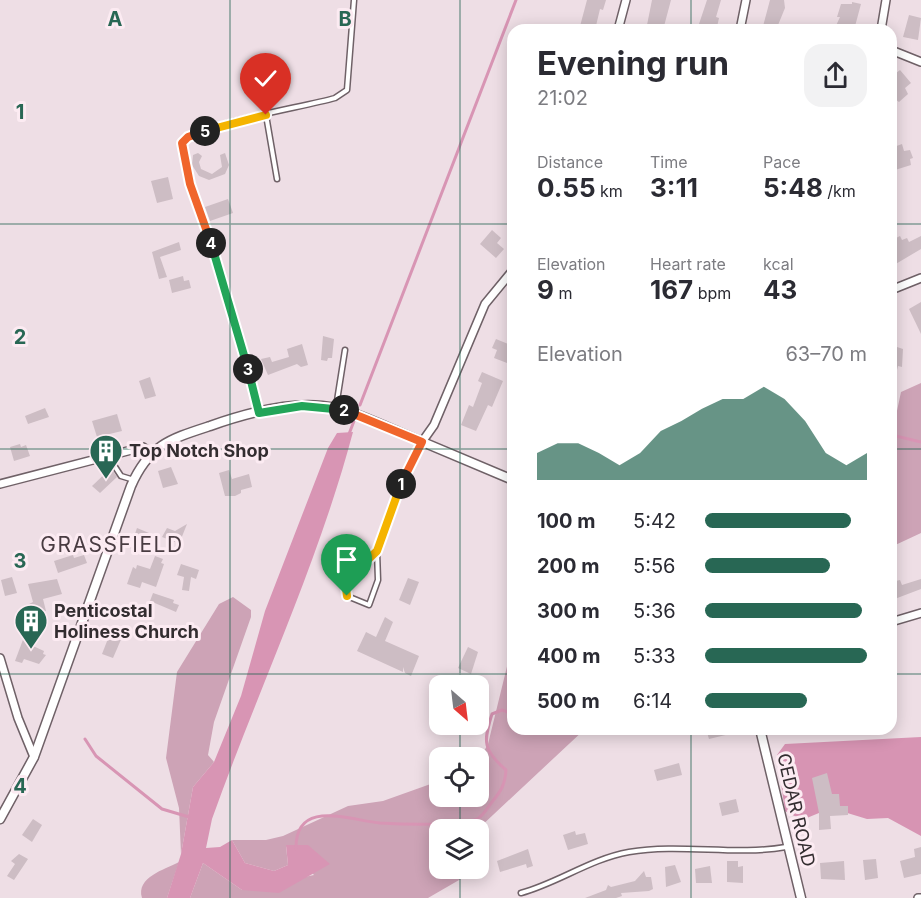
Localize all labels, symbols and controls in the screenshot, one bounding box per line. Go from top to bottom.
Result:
text: A [108,7,123,31]
text: B [338,7,352,31]
text: Evening run [537,43,729,83]
button: share [804,44,867,107]
pin [240,53,291,115]
icon: check [249,62,282,95]
text: 21:02 [537,86,588,110]
text: 1 [16,100,24,124]
pin: 5 [190,116,220,146]
text: 5 [200,121,210,141]
text: Distance [537,152,603,172]
text: Time [650,152,688,172]
text: Pace [763,152,801,172]
text: 0.55 [537,172,596,203]
text: 3:11 [650,172,698,203]
text: 5:48 [763,172,823,203]
text: km [596,181,623,201]
text: /km [823,181,856,201]
pin: 4 [196,228,226,258]
text: 4 [206,233,216,253]
text: Elevation [537,254,606,274]
text: Heart rate [650,254,726,274]
text: kcal [763,254,794,274]
text: 9 [537,274,554,305]
text: 167 [650,274,693,305]
text: 43 [763,274,797,305]
text: m [554,283,572,303]
text: bpm [693,283,731,303]
text: 2 [14,325,26,349]
text: Elevation [537,342,623,366]
text: 63–70 m [785,342,867,366]
pin: 3 [233,354,263,384]
text: 3 [243,359,253,379]
pin: 2 [329,395,359,425]
text: 2 [339,400,349,420]
building icon: Top Notch Shop [88,433,124,480]
place label: Top Notch Shop [129,440,269,461]
pin: 1 [386,469,416,499]
text: 1 [398,474,404,494]
text: 100 m [537,509,596,533]
text: 5:42 [633,509,676,533]
district label: GRASSFIELD [40,532,184,557]
pin [321,534,372,596]
icon: arrive [330,543,363,576]
text: 3 [14,549,26,573]
text: 200 m [537,554,600,578]
text: 5:56 [633,554,675,578]
text: 300 m [537,599,600,623]
text: 5:36 [633,599,676,623]
place label: Penticostal Holiness Church [54,600,199,642]
building icon: Penticostal Holiness Church [13,603,49,650]
text: 400 m [537,644,601,668]
text: 5:33 [633,644,676,668]
north arrow [429,675,489,735]
map controls [429,675,489,879]
text: 500 m [537,689,600,713]
text: 6:14 [633,689,672,713]
button: locate [429,747,489,807]
street label: CEDAR ROAD [773,751,820,869]
text: 4 [13,774,27,798]
button: layers [429,819,489,879]

